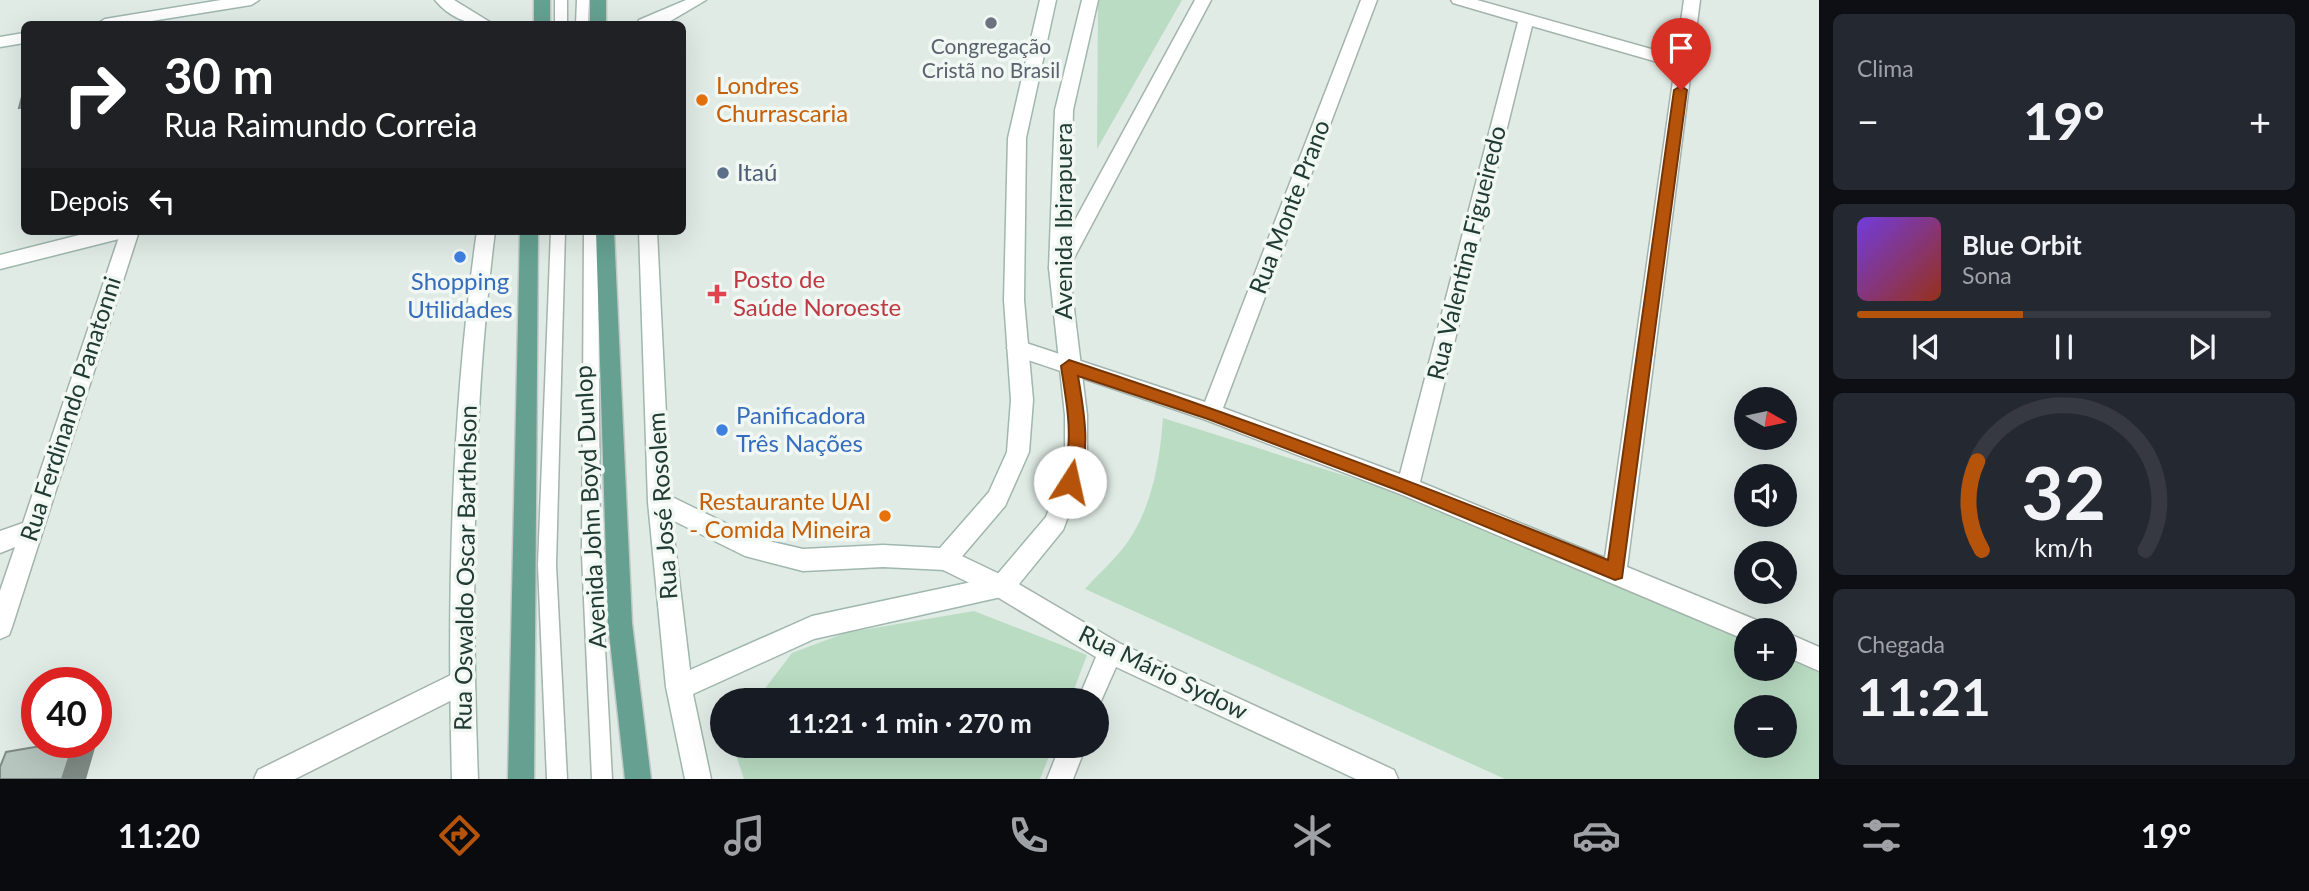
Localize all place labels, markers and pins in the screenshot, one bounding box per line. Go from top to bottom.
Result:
marker: Congregação Cristã no Brasil [983,15,999,31]
pin [1651,18,1711,90]
place label: Congregação Cristã no Brasil [922,33,1060,82]
place label: Londres Churrascaria [716,70,848,127]
marker: Londres Churrascaria [694,92,710,108]
place label: Itaú [737,157,777,186]
marker: Itaú [715,165,731,181]
marker: Shopping Utilidades [452,249,468,265]
place label: Posto de Saúde Noroeste [733,264,901,321]
place label: Shopping Utilidades [407,266,513,323]
marker: Posto de Saúde Noroeste [707,284,727,304]
place label: Panificadora Três Nações [736,400,866,457]
marker: Panificadora Três Nações [714,422,730,438]
place label: Restaurante UAI - Comida Mineira [689,486,871,543]
marker: Restaurante UAI - Comida Mineira [877,508,893,524]

